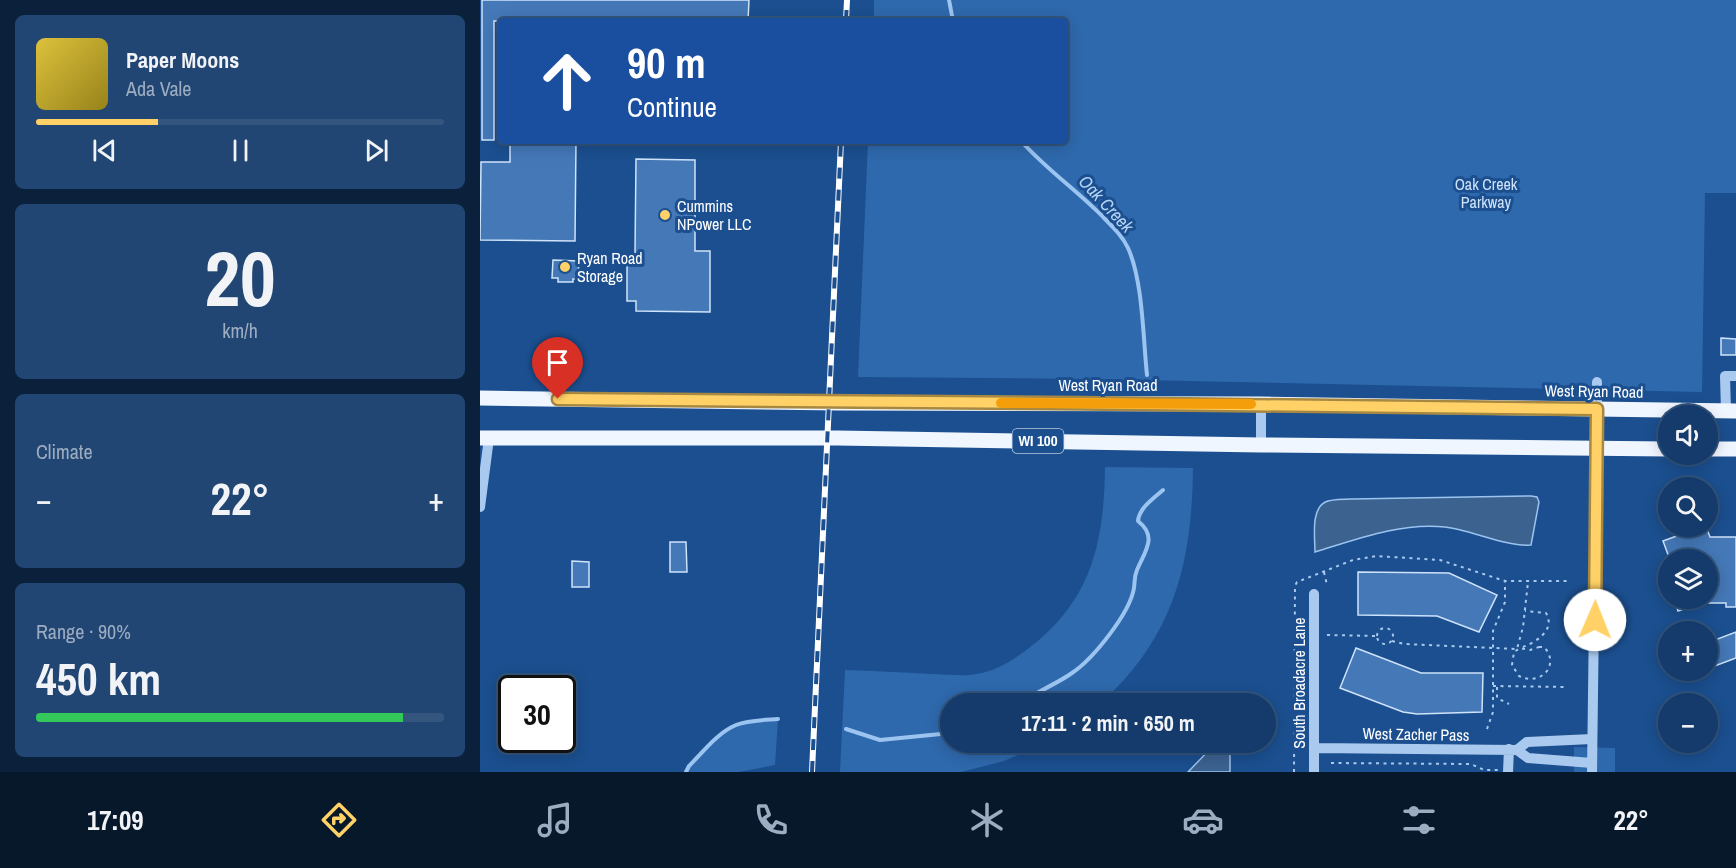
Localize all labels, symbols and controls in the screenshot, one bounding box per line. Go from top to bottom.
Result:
text: 90 m [627,35,706,91]
icon: ahead [528,42,606,120]
text: Paper Moons [126,45,239,75]
text: Ada Vale [126,75,191,102]
text: Continue [627,89,717,125]
icon: previous [88,134,121,167]
icon: pause [224,134,257,167]
icon: next [360,134,393,167]
water label: Oak Creek [1073,169,1140,238]
park label: Oak Creek Parkway [1455,173,1518,213]
place label: Cummins NPower LLC [677,195,751,235]
marker: Cummins NPower LLC [658,208,672,222]
text: 20 [204,225,276,330]
place label: Ryan Road Storage [577,247,643,287]
marker: Ryan Road Storage [558,260,572,274]
text: km/h [222,317,258,344]
pin [532,337,583,399]
icon: arrive [541,346,574,379]
street label: West Ryan Road [1059,374,1157,396]
street label: West Ryan Road [1544,379,1644,403]
map controls [1658,405,1718,753]
button: sound [1658,405,1718,465]
road number: WI 100 [1012,429,1064,453]
text: Climate [36,438,93,465]
text: 22° [210,468,270,529]
text: − [36,477,52,521]
text: + [428,477,444,521]
button: search [1658,477,1718,537]
button: layers [1658,549,1718,609]
position arrow [1563,588,1627,652]
street label: South Broadacre Lane [1288,617,1310,749]
text: Range · 90% [36,618,131,645]
button: + [1658,621,1718,681]
text: 450 km [36,648,161,709]
speed limit sign: 30 [498,675,576,753]
button: − [1658,693,1718,753]
text: 17:11 · 2 min · 650 m [1021,708,1195,738]
street label: West Zacher Pass [1362,722,1470,746]
icon: directions [318,799,360,841]
icon: music [534,799,576,841]
icon: phone [750,799,792,841]
icon: climate [966,799,1008,841]
icon: car [1182,799,1224,841]
icon: filters [1398,799,1440,841]
text: 17:09 [87,802,144,838]
text: 22° [1614,802,1649,838]

